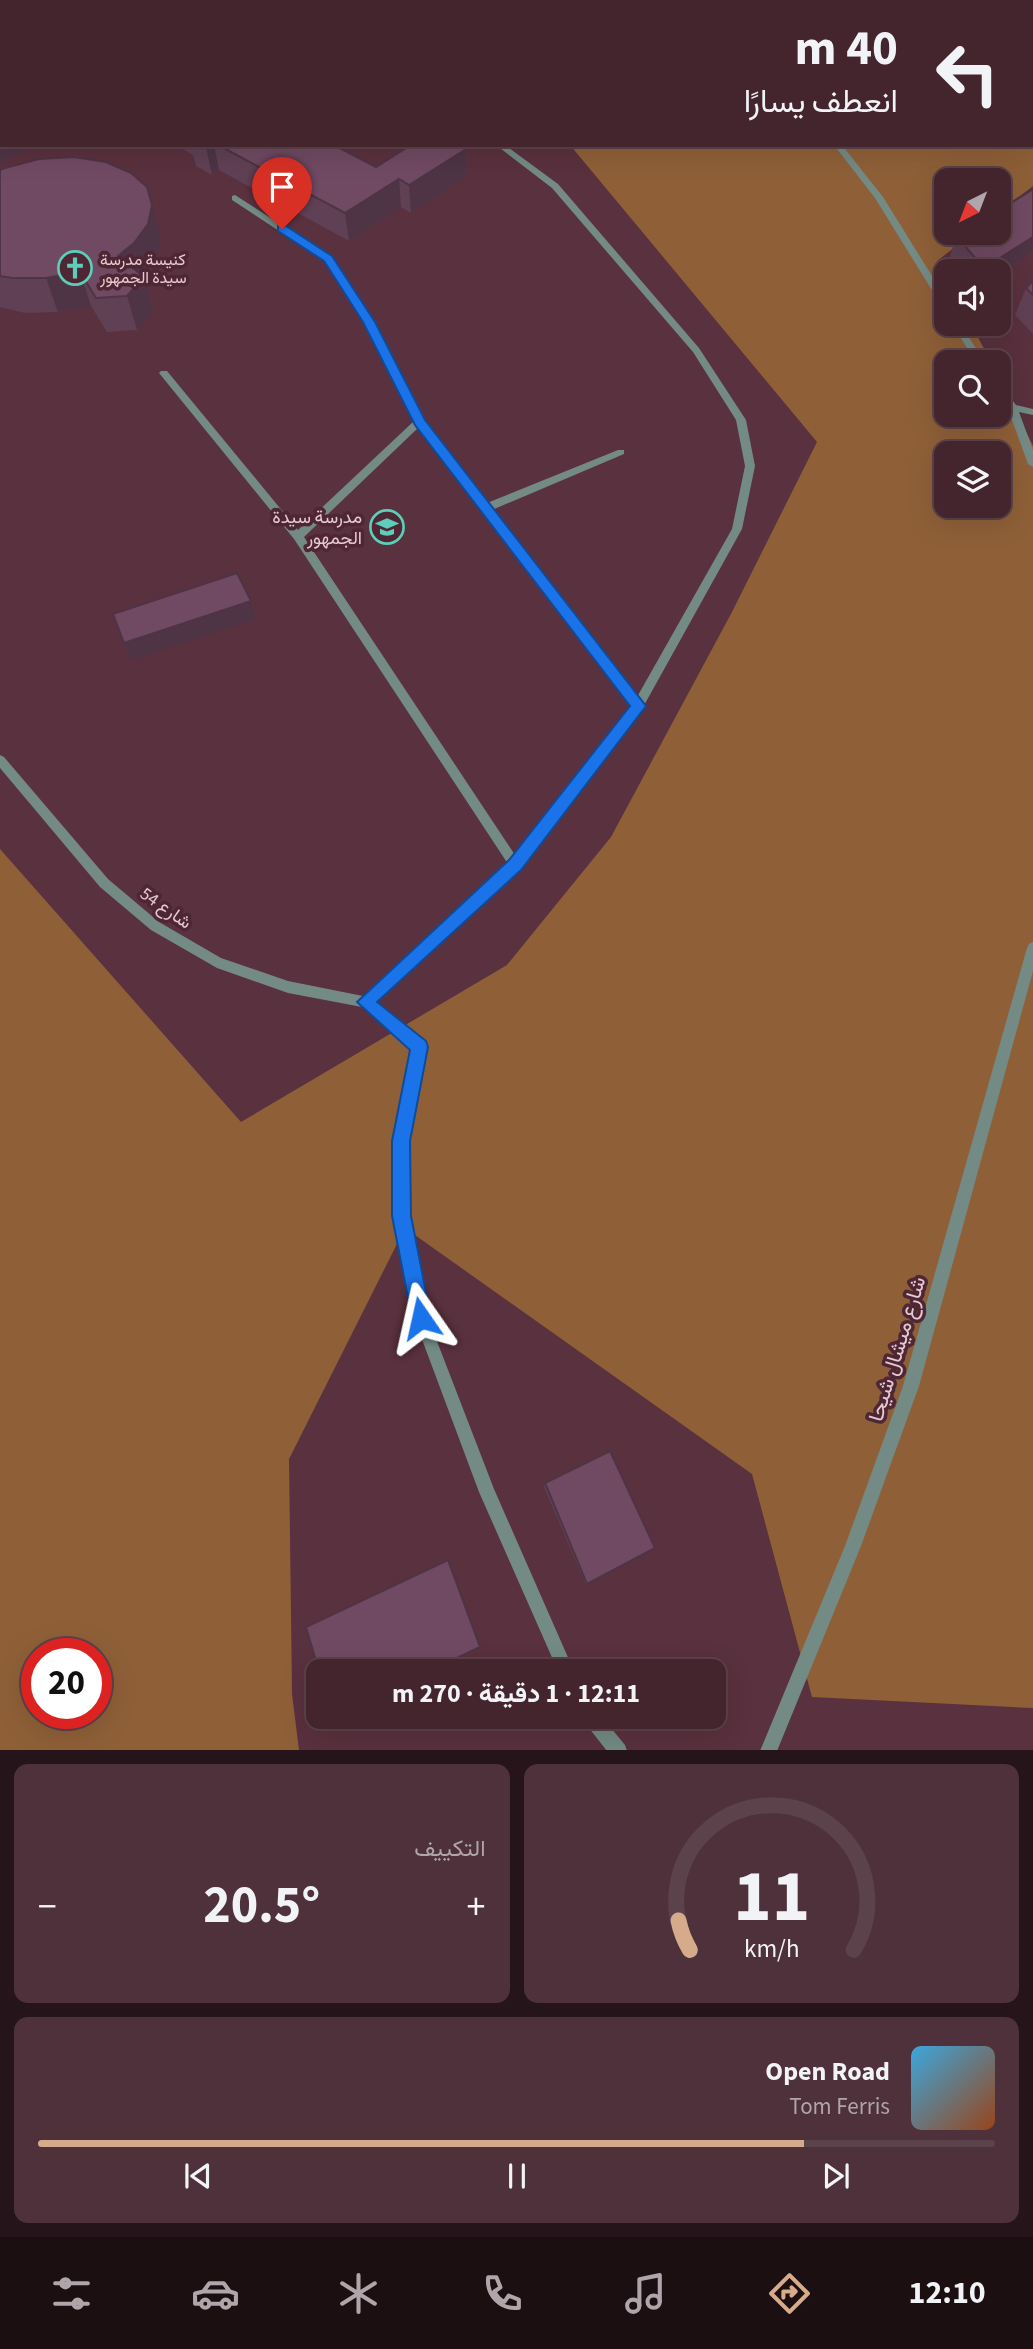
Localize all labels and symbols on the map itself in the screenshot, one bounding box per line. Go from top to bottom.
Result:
pin [252,157,312,229]
north arrow [934,168,1012,245]
church icon: كنيسة مدرسة سيدة الجمهور [56,249,94,287]
place label: كنيسة مدرسة سيدة الجمهور [99,249,187,289]
place label: مدرسة سيدة الجمهور [272,505,362,551]
school or university icon: مدرسة سيدة الجمهور [368,508,406,546]
street label: شارع 54 [135,882,197,935]
street label: شارع ميشال شيحا [861,1273,933,1425]
position arrow [384,1281,458,1355]
speed limit sign: 20 [21,1638,112,1729]

